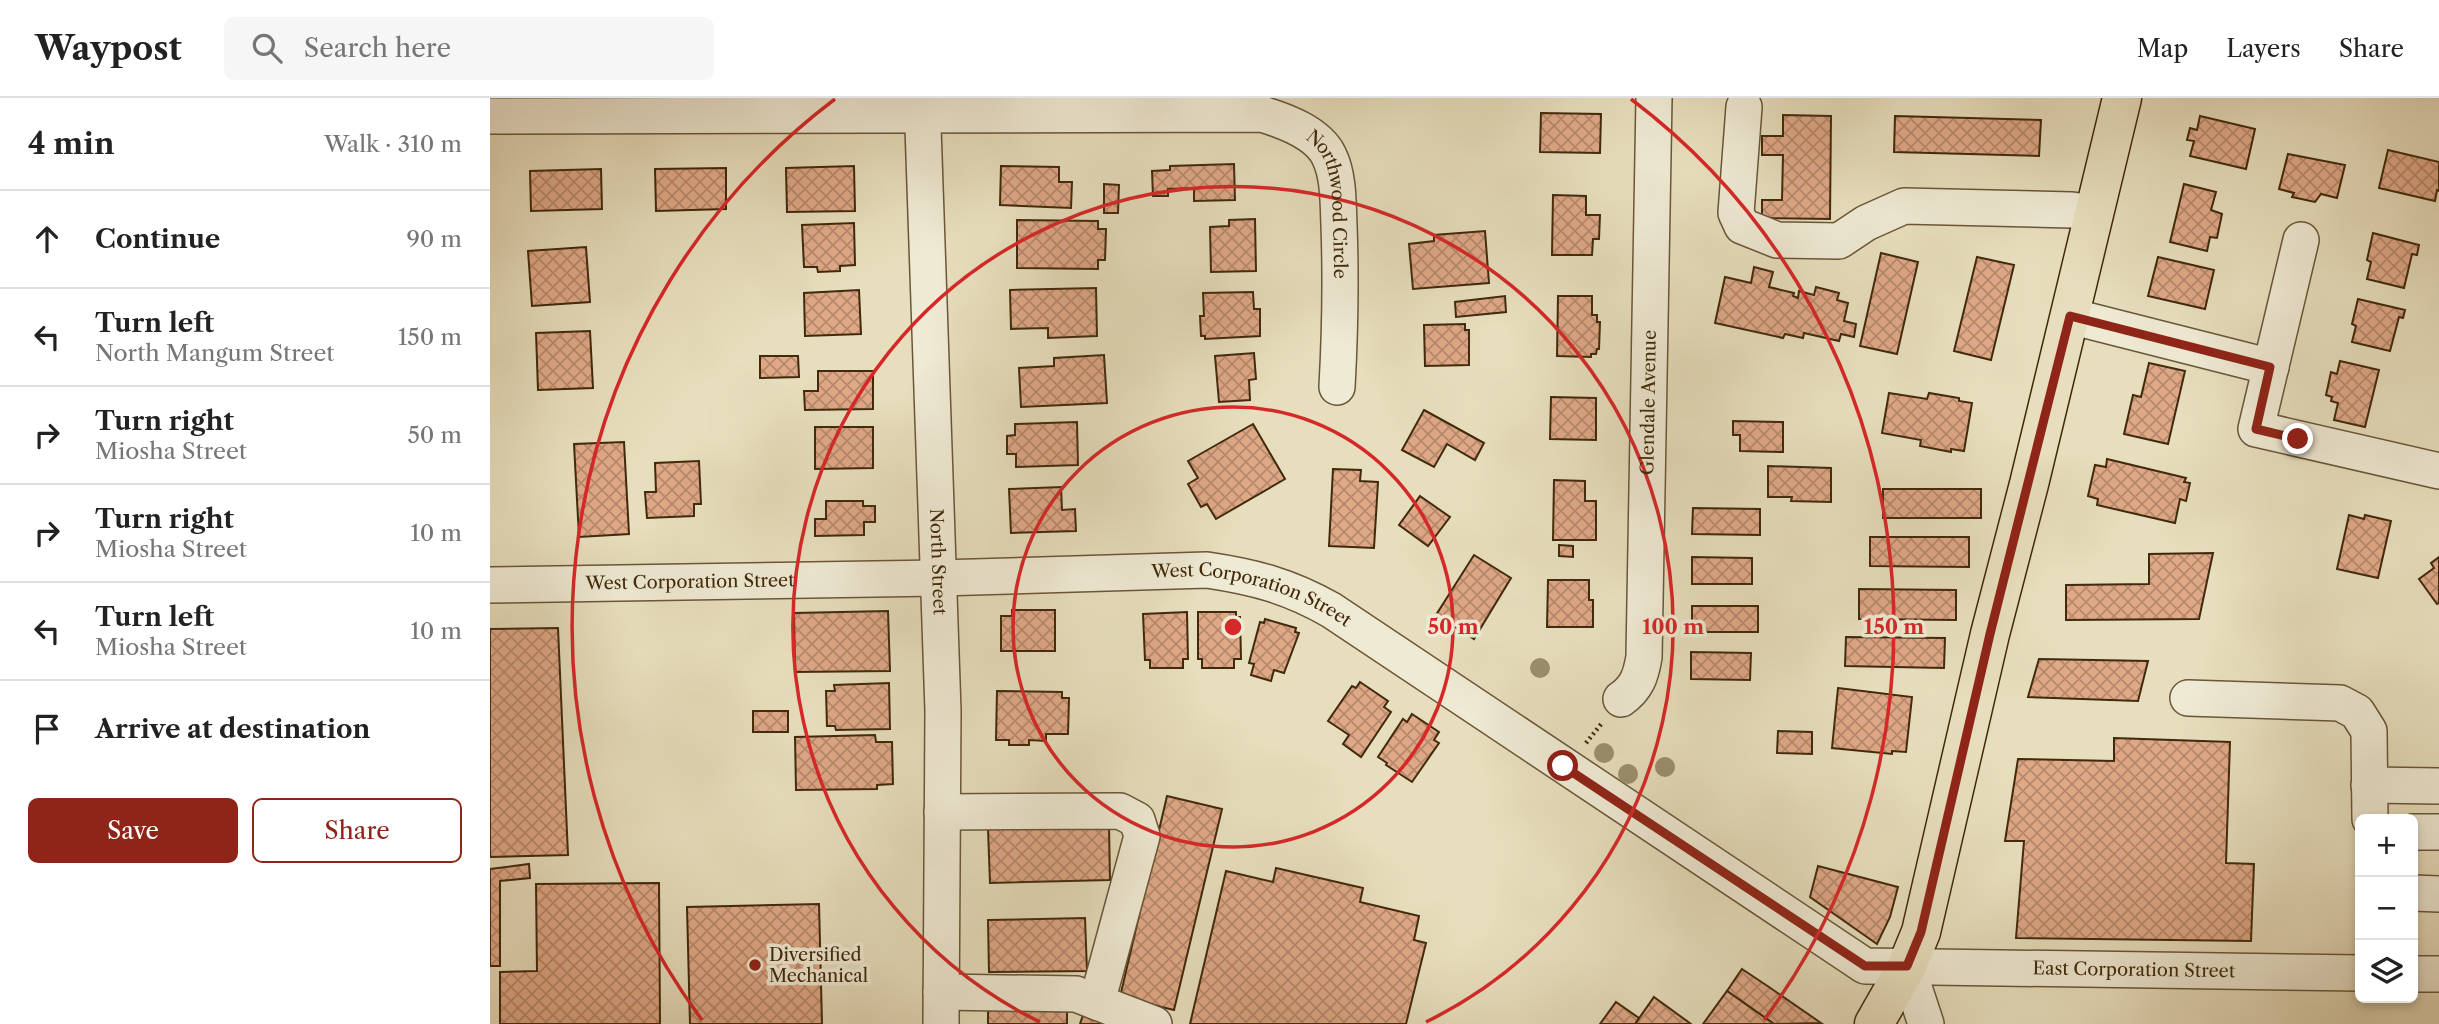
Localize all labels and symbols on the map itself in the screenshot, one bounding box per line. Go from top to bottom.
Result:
street label: Northwood Circle [1302,125,1351,279]
street label: Glendale Avenue [1636,330,1661,475]
route end [2282,423,2313,454]
street label: North Street [925,508,951,616]
street label: West Corporation Street [1150,559,1356,632]
street label: West Corporation Street [584,569,795,595]
text: 50 m [1427,614,1479,639]
text: 100 m [1642,614,1704,639]
text: 150 m [1864,614,1924,639]
centre of rings [1221,615,1245,639]
route start [1547,750,1578,781]
place label: Diversified Mechanical [769,944,868,987]
marker: Diversified Mechanical [747,957,763,973]
street label: East Corporation Street [2032,957,2236,982]

